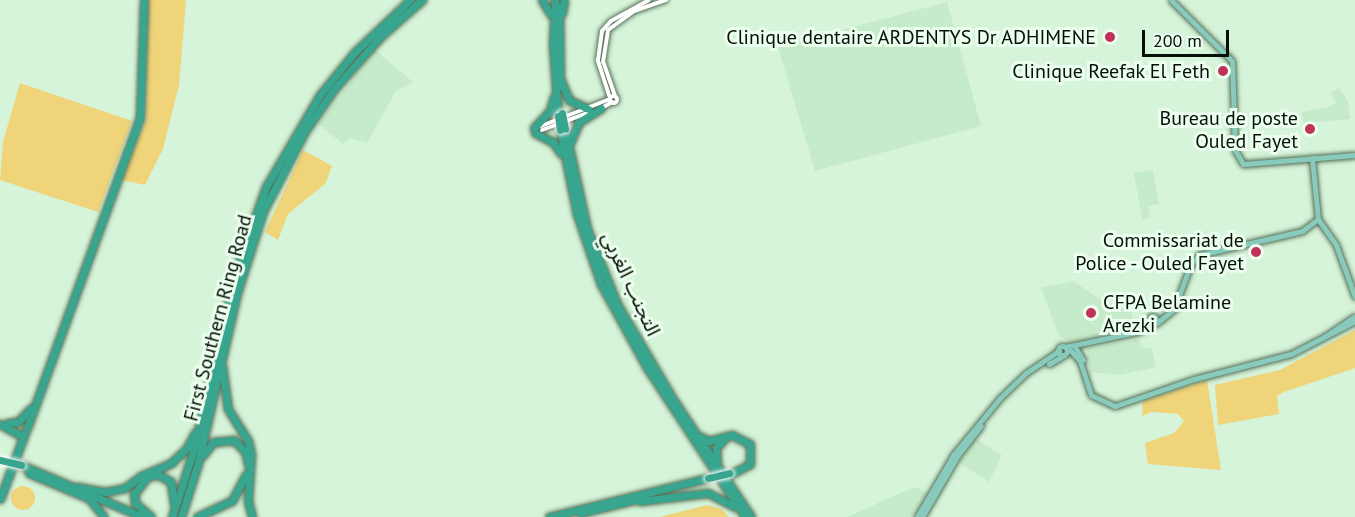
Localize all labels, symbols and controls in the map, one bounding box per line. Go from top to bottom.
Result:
scale bar [1145,18,1232,56]
place label: Clinique dentaire ARDENTYS Dr ADHIMENE [725,25,1096,49]
marker: Clinique dentaire ARDENTYS Dr ADHIMENE [1101,28,1119,46]
text: 200 m [1153,29,1202,52]
place label: Clinique Reefak El Feth [1012,59,1210,83]
marker: Clinique Reefak El Feth [1214,62,1232,80]
place label: Bureau de poste Ouled Fayet [1160,106,1298,153]
marker: Bureau de poste Ouled Fayet [1303,122,1317,136]
street label: First Southern Ring Road [179,212,257,424]
street label: التجنب الغربي [596,228,666,340]
place label: Commissariat de Police - Ouled Fayet [1072,228,1244,275]
marker: Commissariat de Police - Ouled Fayet [1249,245,1263,259]
place label: CFPA Belamine Arezki [1103,290,1232,337]
marker: CFPA Belamine Arezki [1084,306,1098,320]

